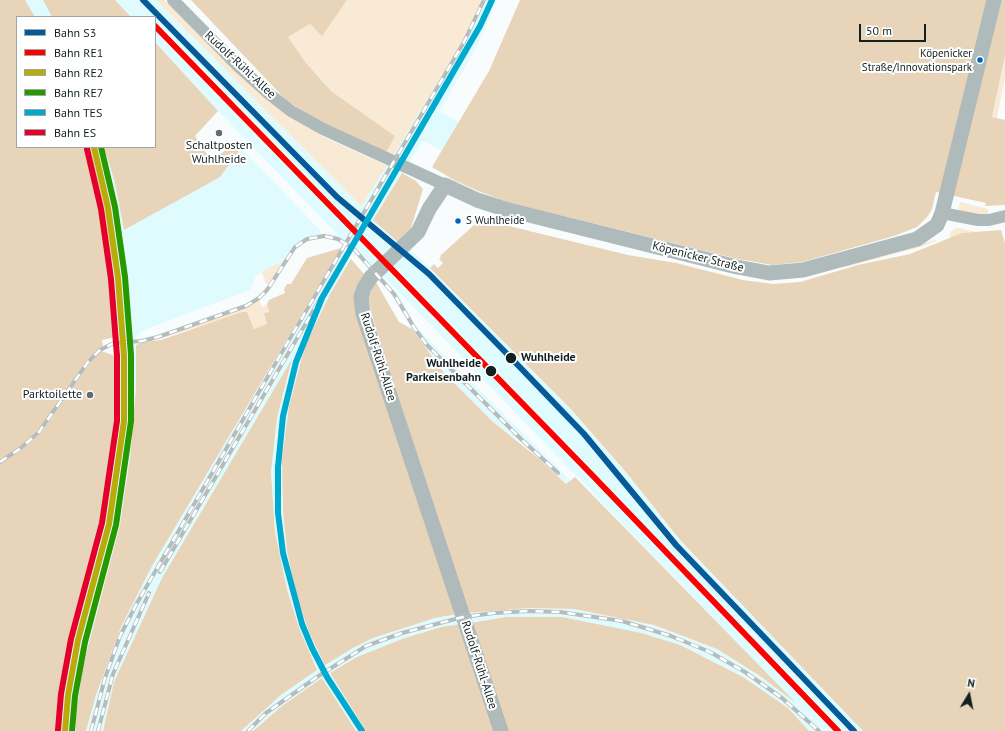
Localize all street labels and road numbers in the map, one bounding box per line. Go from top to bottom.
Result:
street label: Rudolf-Rühl-Allee [201,28,279,102]
street label: Köpenicker Straße [651,239,745,275]
street label: Rudolf-Rühl-Allee [357,311,399,403]
street label: Rudolf-Rühl-Allee [458,619,500,711]

